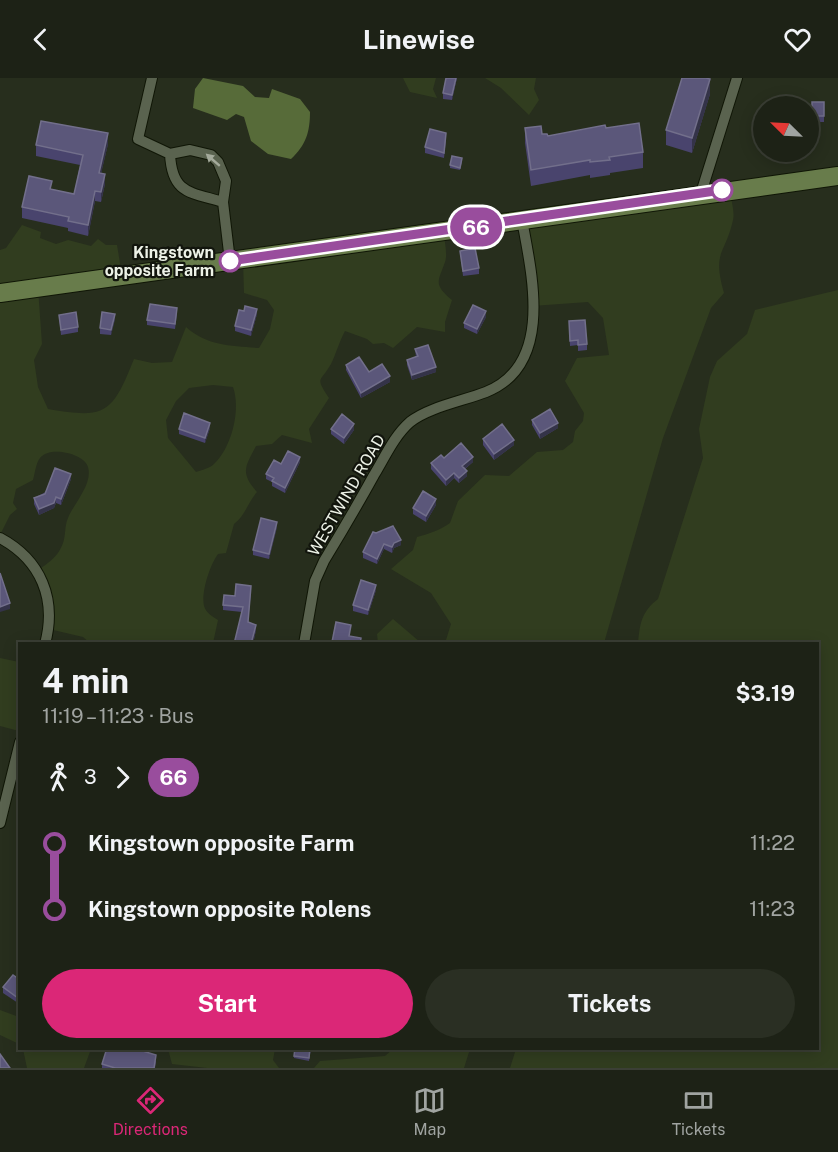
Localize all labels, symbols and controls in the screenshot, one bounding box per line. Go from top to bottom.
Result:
icon: back [24,23,57,56]
text: Linewise [363,23,475,55]
icon: heart [781,23,814,56]
north arrow [753,96,819,162]
map controls [753,96,819,162]
one-way arrow [205,154,221,167]
unlabelled marker [711,179,733,201]
line badge: 66 [449,208,503,246]
text: 66 [462,215,490,240]
place label: Kingstown opposite Farm [105,243,214,280]
marker: Kingstown opposite Farm [219,250,241,272]
street label: WESTWIND ROAD [304,431,389,559]
text: 4 min [42,662,129,700]
text: $3.19 [736,680,795,706]
text: 11:19 – 11:23 · Bus [42,704,194,728]
icon: walk [42,761,75,794]
icon: forward [106,761,139,794]
text: 3 [84,765,97,789]
text: 66 [160,765,187,790]
text: Kingstown opposite Farm [88,830,355,856]
text: 11:22 [750,831,795,855]
text: Kingstown opposite Rolens [88,896,371,922]
text: 11:23 [749,897,795,921]
button: Start [42,969,413,1038]
button: Tickets [425,969,795,1038]
tab: Directions [113,1084,188,1139]
tab: Map [413,1084,446,1139]
tab: Tickets [672,1084,725,1139]

